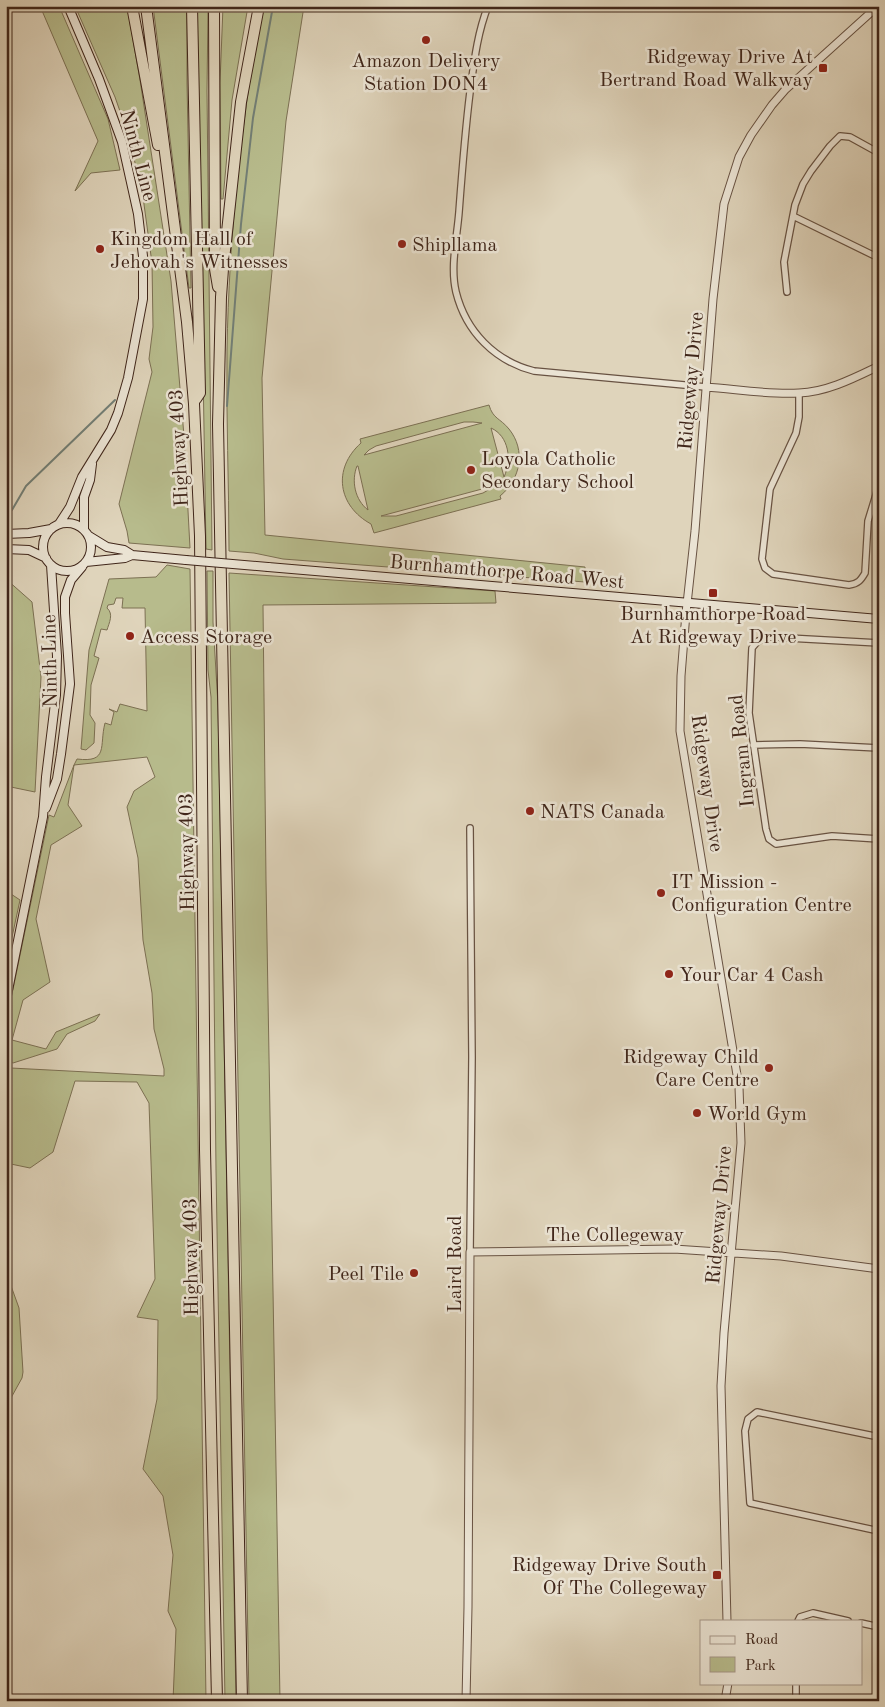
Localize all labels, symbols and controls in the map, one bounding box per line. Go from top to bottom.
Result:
marker: Amazon Delivery Station DON4 [420,34,432,46]
place label: Ridgeway Drive At Bertrand Road Walkway [599,48,813,91]
place label: Amazon Delivery Station DON4 [351,52,501,95]
marker: Ridgeway Drive At Bertrand Road Walkway [817,62,829,74]
street label: Ninth Line [115,108,159,203]
place label: Kingdom Hall of Jehovah's Witnesses [110,230,288,273]
place label: Shipllama [412,236,498,256]
marker: Shipllama [396,238,408,250]
marker: Kingdom Hall of Jehovah's Witnesses [94,243,106,255]
street label: Ridgeway Drive [676,311,708,451]
street label: Highway 403 [167,388,193,507]
place label: Loyola Catholic Secondary School [481,450,634,493]
marker: Loyola Catholic Secondary School [465,464,477,476]
street label: Burnhamthorpe Road West [389,553,625,593]
marker: Burnhamthorpe Road At Ridgeway Drive [707,587,719,599]
place label: Burnhamthorpe Road At Ridgeway Drive [620,605,806,648]
street label: Ninth Line [40,614,62,708]
place label: Access Storage [140,628,272,648]
marker: Access Storage [124,630,136,642]
street label: Ingram Road [727,693,759,808]
street label: Ridgeway Drive [686,713,726,853]
street label: Highway 403 [177,793,199,911]
place label: NATS Canada [540,803,665,823]
marker: NATS Canada [524,805,536,817]
place label: IT Mission - Configuration Centre [671,873,852,916]
marker: IT Mission - Configuration Centre [655,887,667,899]
place label: Your Car 4 Cash [679,966,824,986]
marker: Your Car 4 Cash [663,968,675,980]
place label: Ridgeway Child Care Centre [623,1048,759,1091]
marker: Ridgeway Child Care Centre [763,1062,775,1074]
place label: World Gym [707,1105,807,1125]
marker: World Gym [691,1107,703,1119]
street label: Ridgeway Drive [704,1145,736,1285]
street label: Highway 403 [181,1198,203,1316]
street label: Laird Road [446,1215,466,1313]
street label: The Collegeway [546,1226,685,1246]
place label: Peel Tile [328,1265,404,1285]
marker: Peel Tile [408,1267,420,1279]
place label: Ridgeway Drive South Of The Collegeway [512,1556,707,1599]
marker: Ridgeway Drive South Of The Collegeway [711,1569,723,1581]
legend [700,1620,862,1684]
text: Road [745,1633,779,1648]
text: Park [745,1659,776,1674]

